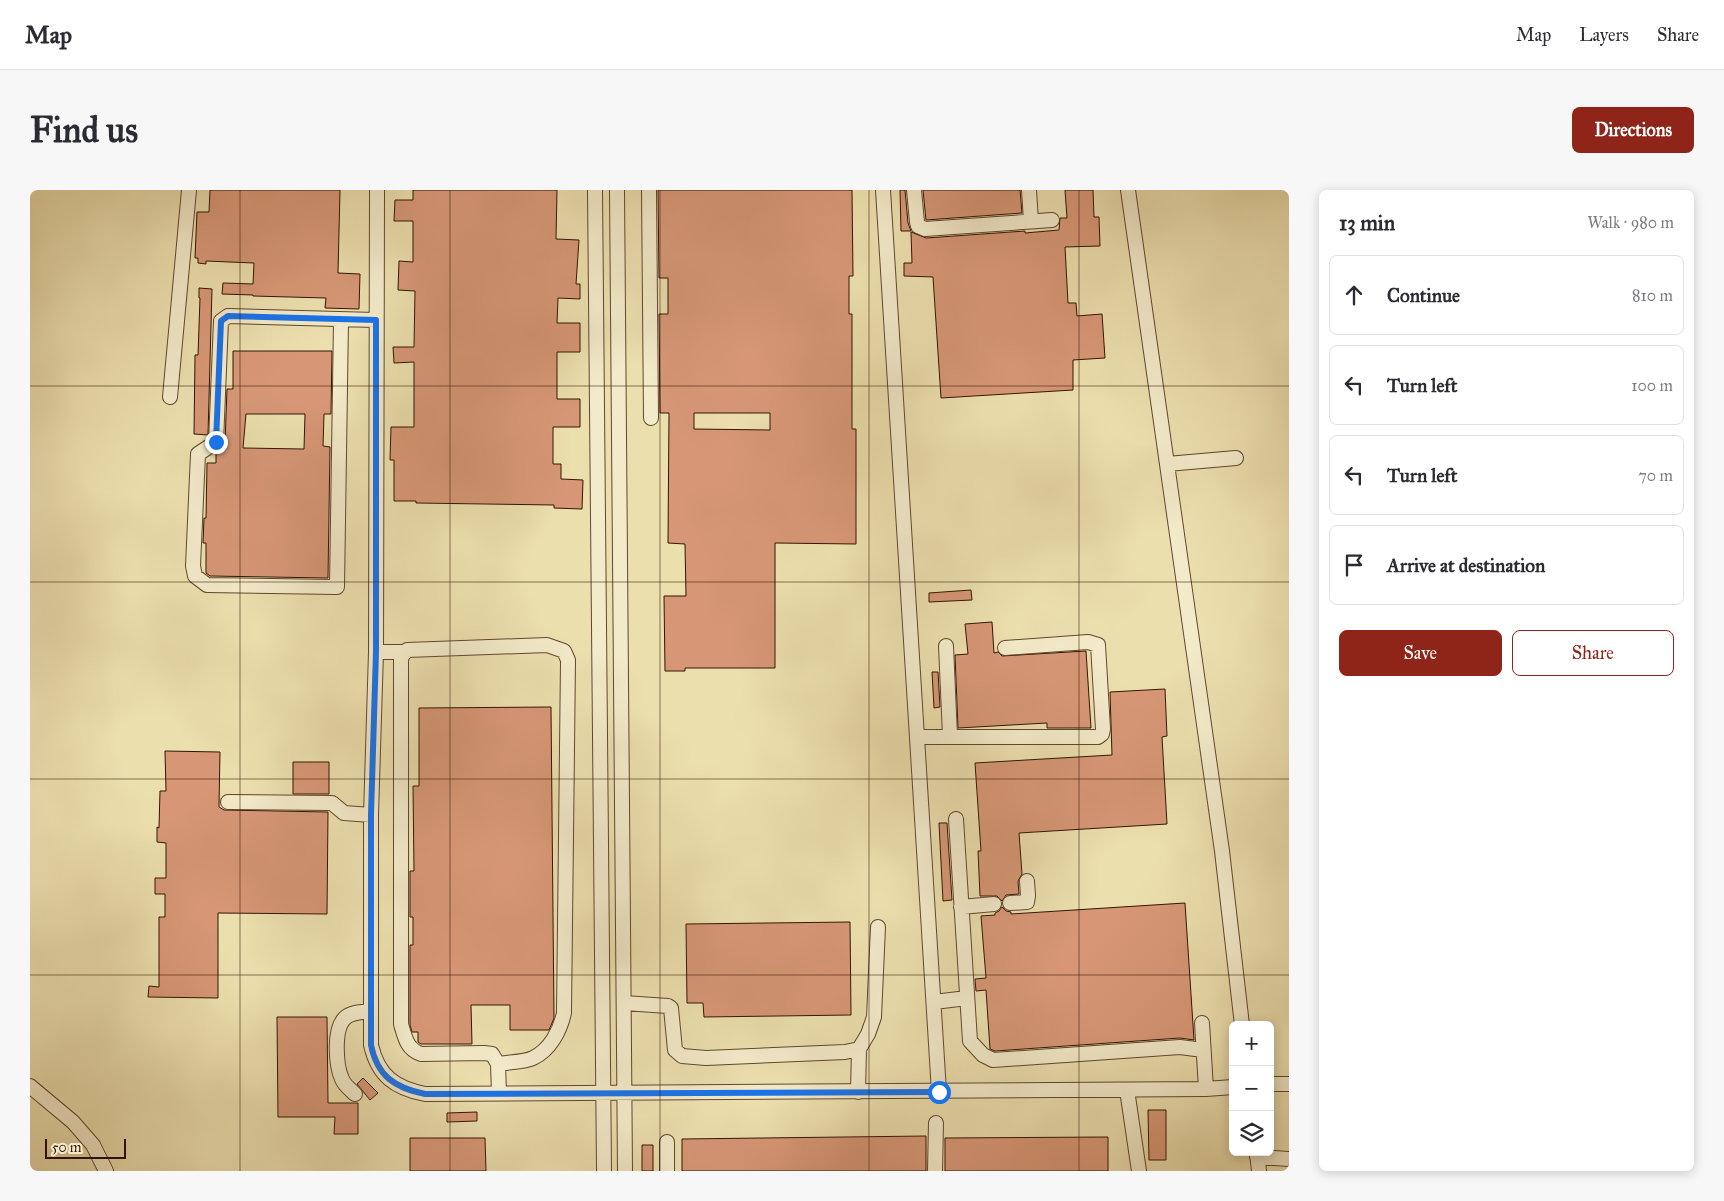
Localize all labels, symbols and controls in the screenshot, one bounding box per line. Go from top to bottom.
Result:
text: Map [25,20,72,50]
text: Map [1516,24,1551,46]
text: Layers [1579,24,1629,46]
text: Share [1657,24,1699,46]
button: Directions [1572,107,1694,153]
text: Find us [30,109,138,152]
text: 13 min [1339,210,1395,236]
text: Walk · 980 m [1587,213,1674,232]
icon: ahead [1340,281,1368,309]
text: Continue [1387,284,1460,307]
text: 810 m [1632,286,1673,305]
icon: left [1340,371,1368,399]
text: Turn left [1387,374,1457,397]
text: 100 m [1631,376,1673,395]
route end [205,431,228,454]
icon: left [1340,461,1368,489]
text: Turn left [1387,464,1457,487]
text: 70 m [1638,466,1673,485]
icon: arrive [1340,551,1368,579]
text: Arrive at destination [1387,554,1545,577]
button: Save [1339,630,1502,676]
button: Share [1512,630,1674,676]
map controls [1229,1021,1274,1156]
button: + [1229,1021,1274,1066]
button: − [1229,1066,1274,1111]
route start [928,1081,951,1104]
button: layers [1229,1111,1274,1156]
scale bar [45,1136,126,1159]
text: 50 m [52,1139,81,1156]

